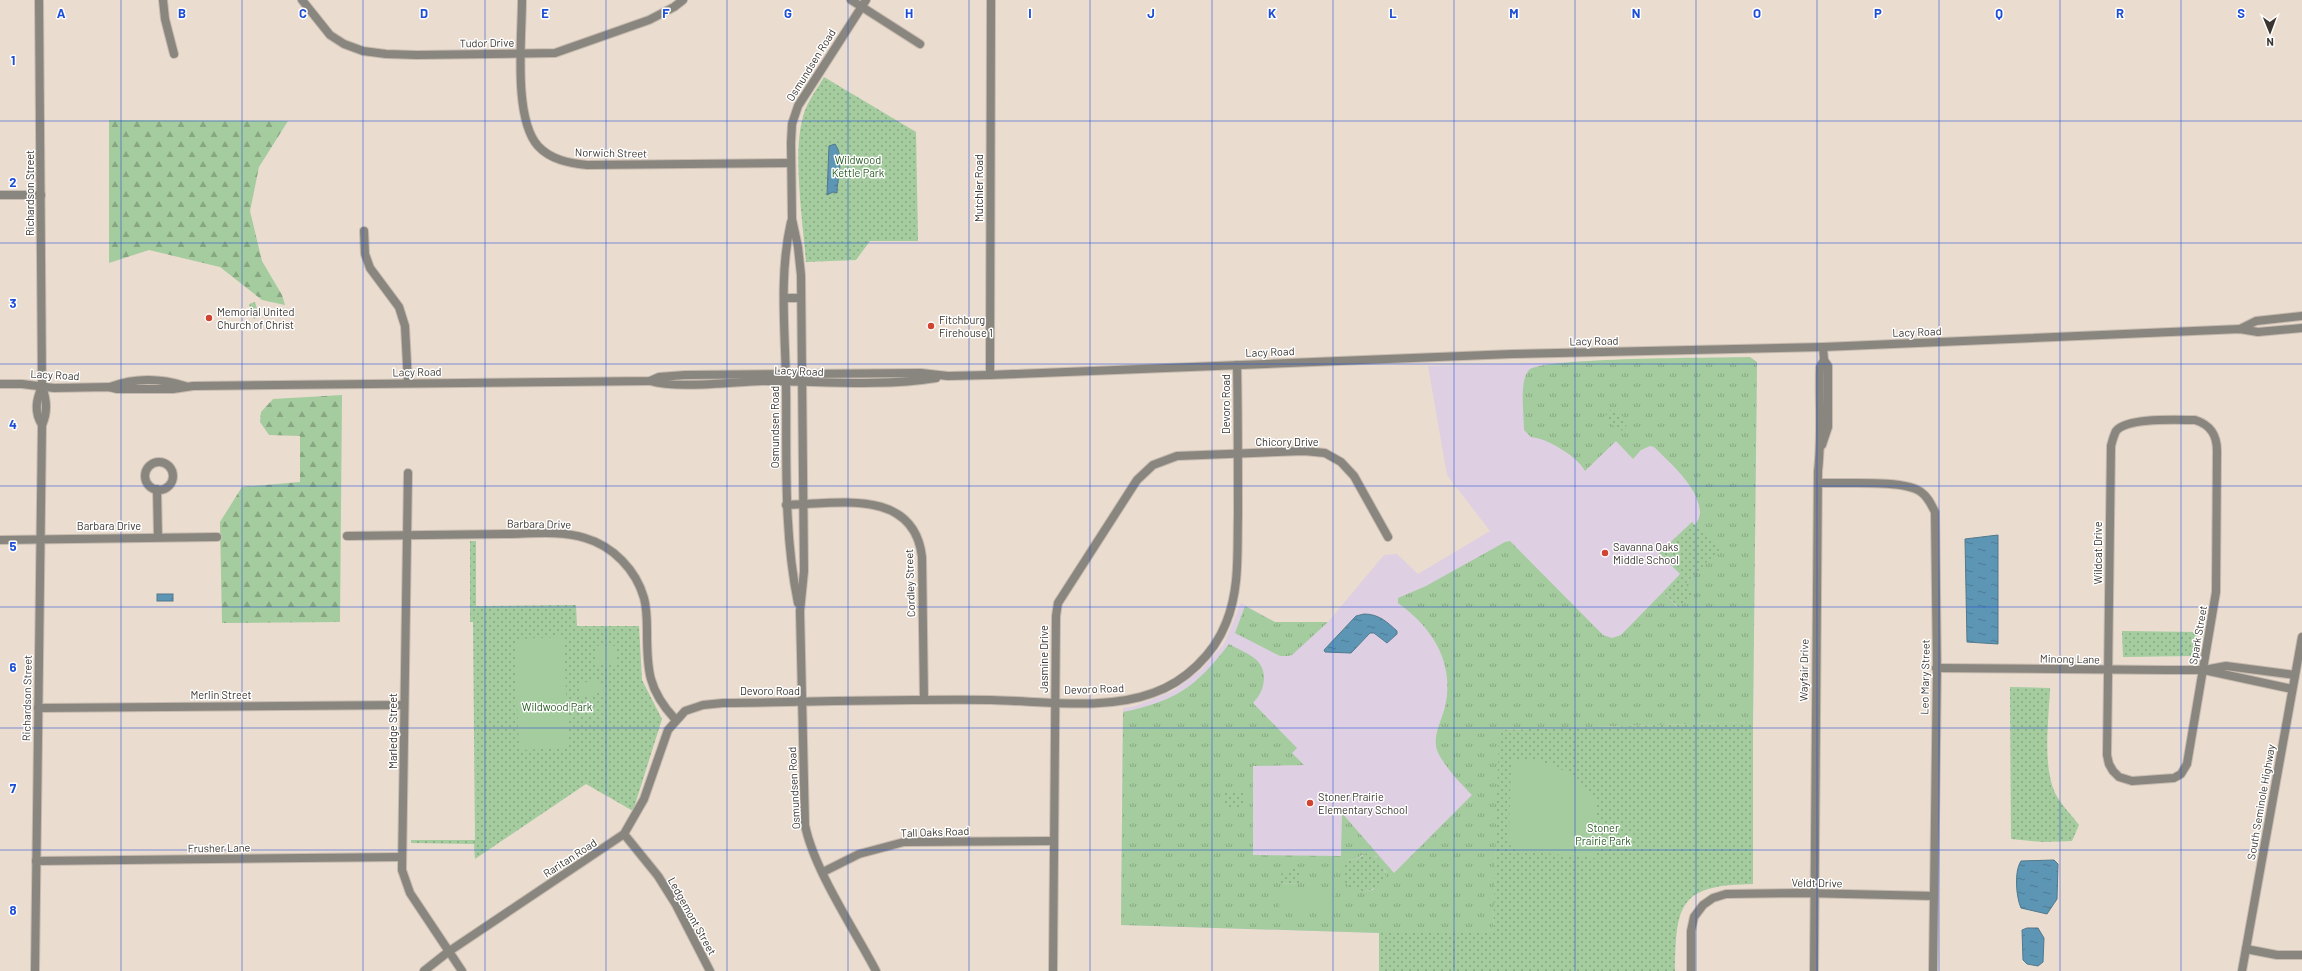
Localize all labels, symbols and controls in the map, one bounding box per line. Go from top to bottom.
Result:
text: A [57,5,66,21]
text: B [178,5,186,21]
text: C [299,5,307,21]
text: D [420,5,428,21]
text: E [541,5,549,21]
text: F [662,5,670,21]
text: G [784,5,792,21]
text: H [905,5,913,21]
text: I [1028,5,1032,21]
text: J [1147,5,1155,21]
text: K [1268,5,1276,21]
text: L [1389,5,1397,21]
text: M [1509,5,1519,21]
text: N [1632,5,1640,21]
text: O [1753,5,1761,21]
text: P [1874,5,1882,21]
text: Q [1995,5,2003,21]
text: R [2116,5,2124,21]
text: S [2237,5,2245,21]
north arrow [2250,12,2290,52]
street label: Osmundsen Road [783,26,838,103]
street label: Tudor Drive [460,36,514,49]
text: N [2266,36,2274,49]
text: 1 [11,52,15,68]
street label: Norwich Street [575,145,647,160]
street label: Richardson Street [23,150,36,236]
park label: Wildwood Kettle Park [832,153,885,179]
street label: Mutchler Road [972,154,985,222]
text: 2 [9,174,17,190]
text: 3 [9,295,17,311]
place label: Memorial United Church of Christ [217,305,294,331]
marker: Memorial United Church of Christ [204,313,214,323]
place label: Fitchburg Firehouse 1 [939,313,993,339]
marker: Fitchburg Firehouse 1 [926,321,936,331]
street label: Lacy Road [1892,324,1942,339]
street label: Lacy Road [1569,334,1619,347]
street label: Lacy Road [1245,344,1295,359]
street label: Lacy Road [774,363,824,378]
street label: Lacy Road [392,365,442,378]
street label: Lacy Road [30,367,80,382]
street label: Devoro Road [1219,374,1232,434]
street label: Osmundsen Road [768,386,781,468]
text: 4 [9,416,17,432]
street label: Chicory Drive [1255,435,1319,448]
street label: Barbara Drive [507,516,571,531]
street label: Barbara Drive [77,519,141,532]
street label: Wildcat Drive [2091,521,2104,585]
text: 5 [9,538,17,554]
place label: Savanna Oaks Middle School [1613,540,1679,566]
marker: Savanna Oaks Middle School [1600,548,1610,558]
street label: Cordley Street [902,549,917,617]
street label: Spark Street [2186,604,2209,666]
street label: Jasmine Drive [1037,625,1050,693]
street label: Wayfair Drive [1796,638,1811,701]
street label: Leo Mary Street [1917,639,1932,715]
street label: Minong Lane [2040,651,2100,666]
street label: Richardson Street [19,655,34,741]
text: 6 [10,659,17,675]
street label: Devoro Road [1064,681,1124,696]
street label: Devoro Road [740,684,800,697]
street label: Merlin Street [190,688,252,701]
street label: Marledge Street [386,693,399,769]
park label: Wildwood Park [522,700,593,713]
street label: South Seminole Highway [2244,743,2277,861]
street label: Osmundsen Road [785,746,802,830]
text: 7 [10,780,17,796]
place label: Stoner Prairie Elementary School [1318,790,1408,816]
marker: Stoner Prairie Elementary School [1305,798,1315,808]
park label: Stoner Prairie Park [1575,821,1631,847]
street label: Tall Oaks Road [900,824,970,839]
street label: Raritan Road [541,835,599,880]
street label: Frusher Lane [187,840,251,855]
street label: Ledgemont Street [666,875,719,957]
street label: Veldt Drive [1791,876,1843,889]
text: 8 [9,902,17,918]

